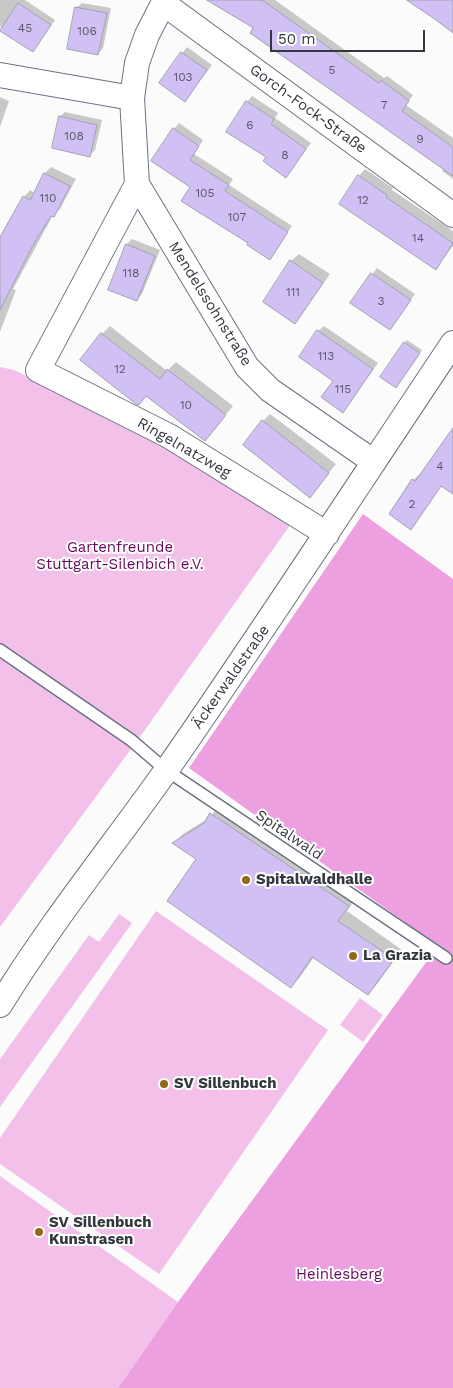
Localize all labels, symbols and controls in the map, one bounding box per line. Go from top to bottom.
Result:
scale bar [273,20,428,52]
house number: 45 [18,21,32,35]
house number: 106 [77,24,97,38]
text: 50 m [278,30,315,48]
street label: Gorch-Fock-Straße [246,61,370,157]
house number: 5 [329,63,335,77]
house number: 103 [174,70,192,84]
house number: 7 [381,98,387,112]
house number: 6 [246,118,254,132]
house number: 108 [64,129,84,143]
house number: 9 [416,132,424,146]
house number: 8 [281,148,289,162]
house number: 105 [195,186,215,200]
house number: 110 [40,191,56,205]
house number: 12 [357,193,369,207]
house number: 107 [228,210,246,224]
house number: 14 [412,231,424,245]
street label: Mendelssohnstraße [164,239,256,369]
house number: 118 [123,266,139,280]
house number: 111 [286,285,300,299]
house number: 3 [378,294,384,308]
house number: 113 [318,349,334,363]
house number: 12 [114,362,126,376]
house number: 115 [335,382,351,396]
house number: 10 [180,398,192,412]
street label: Ringelnatzweg [134,414,234,482]
house number: 4 [436,459,444,473]
house number: 2 [409,497,415,511]
park label: Gartenfreunde Stuttgart-Silenbich e.V. [36,539,204,574]
street label: Äckerwaldstraße [188,622,274,732]
street label: Spitalwald [252,806,326,864]
place label: Spitalwaldhalle [256,871,372,889]
marker: Spitalwaldhalle [240,874,252,886]
place label: La Grazia [363,947,432,965]
marker: La Grazia [347,950,359,962]
place label: SV Sillenbuch [174,1075,276,1093]
marker: SV Sillenbuch [158,1078,170,1090]
place label: SV Sillenbuch Kunstrasen [49,1214,151,1249]
marker: SV Sillenbuch Kunstrasen [33,1226,45,1238]
park label: Heinlesberg [296,1266,382,1284]

